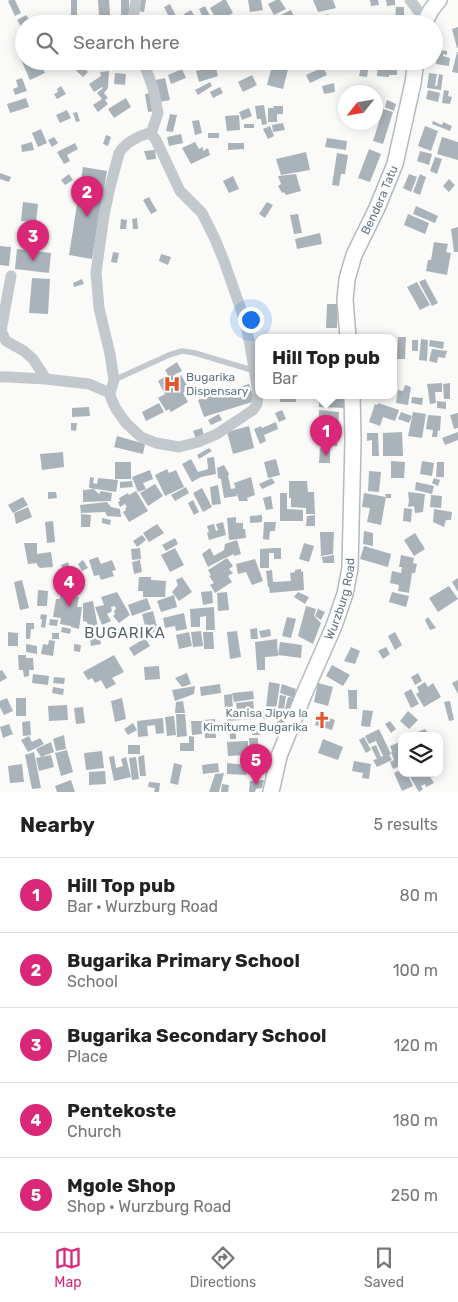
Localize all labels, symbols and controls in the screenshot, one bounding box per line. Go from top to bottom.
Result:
search box [15,15,443,70]
icon: search [33,29,61,57]
text: Search here [73,31,180,54]
north arrow [338,85,383,130]
street label: Bendera Tatu [358,163,401,237]
pin: 2 [71,176,103,217]
pin: 3 [17,220,49,261]
your location [238,307,264,333]
popup [255,334,397,399]
text: Hill Top pub [272,346,380,369]
text: Bar [272,369,298,388]
place label: Bugarika Dispensary [186,370,249,398]
hospital icon: Bugarika Dispensary [162,374,182,394]
pin: 1 [310,415,342,456]
street label: Wurzburg Road [322,558,357,642]
pin: 4 [53,566,85,607]
district label: BUGARIKA [84,624,166,642]
place label: Kanisa Jipya la Kimitume Bugarika [203,706,308,734]
church icon: Kanisa Jipya la Kimitume Bugarika [312,710,332,730]
map controls [398,732,443,777]
button: layers [398,732,443,777]
pin: 5 [240,744,272,785]
text: Nearby [20,812,95,837]
text: 5 results [374,815,438,834]
text: Hill Top pub [67,874,175,897]
text: 1 [32,886,40,905]
text: 80 m [400,886,438,905]
text: Bar · Wurzburg Road [67,897,218,916]
text: Bugarika Primary School [67,949,300,972]
text: 2 [31,961,41,980]
text: 100 m [393,961,438,980]
text: School [67,972,118,991]
text: Bugarika Secondary School [67,1024,327,1047]
text: 3 [31,1036,41,1055]
text: 120 m [393,1036,438,1055]
text: Place [67,1047,108,1066]
text: Pentekoste [67,1099,176,1122]
text: 4 [31,1111,41,1130]
text: 180 m [393,1111,438,1130]
text: Church [67,1122,122,1141]
text: Mgole Shop [67,1174,176,1197]
text: 5 [31,1186,41,1205]
text: 250 m [391,1186,438,1205]
text: Shop · Wurzburg Road [67,1197,231,1216]
tab: Map [54,1244,82,1291]
tab: Directions [190,1244,256,1291]
tab: Saved [364,1244,404,1291]

